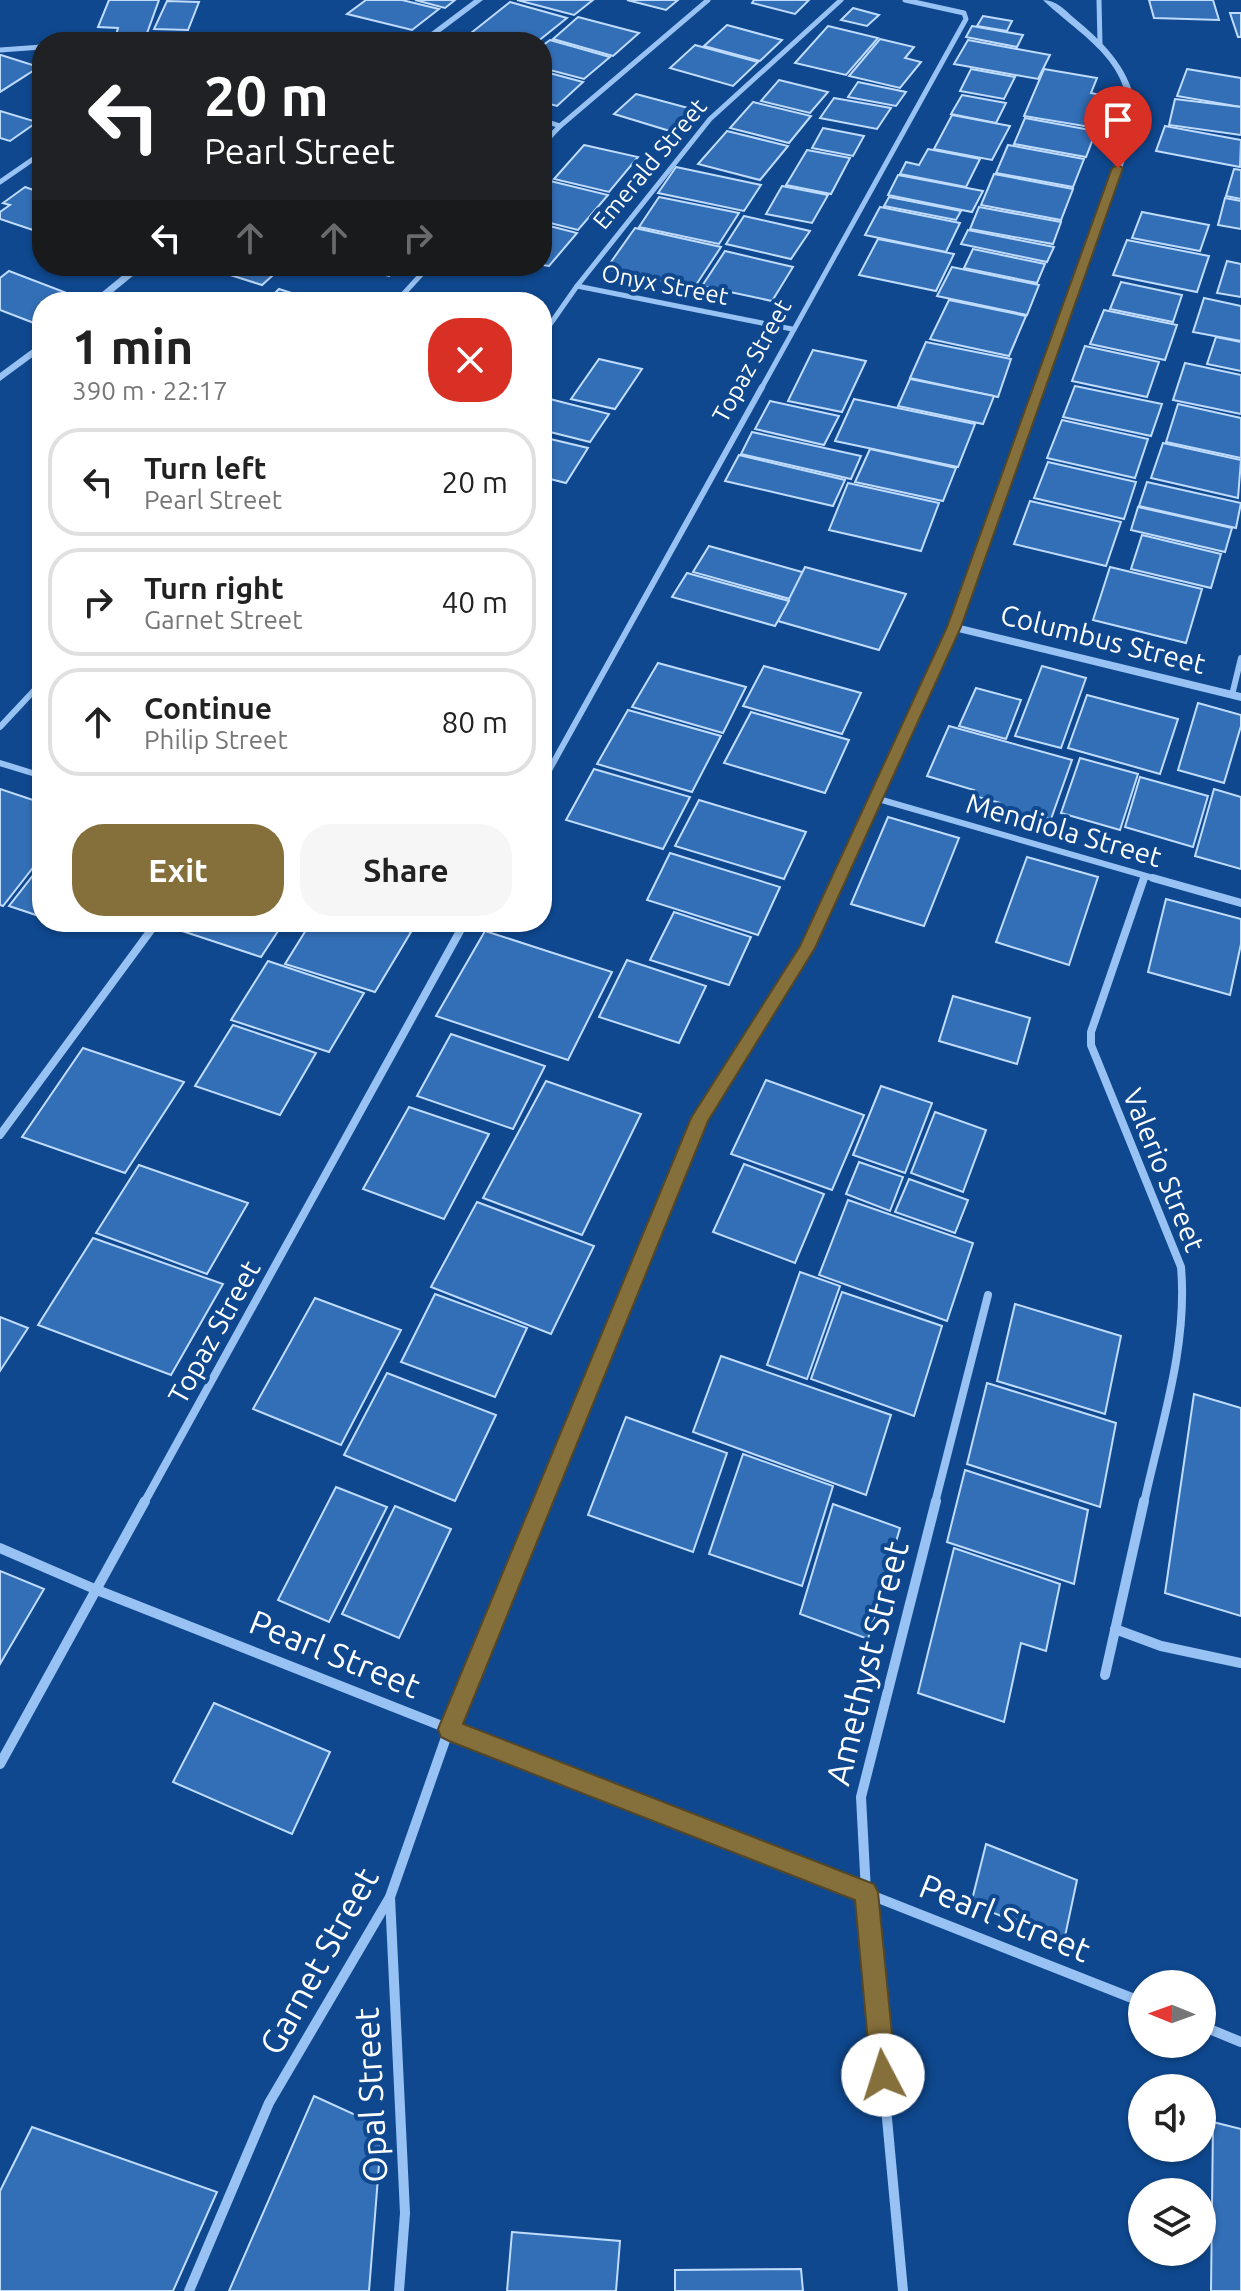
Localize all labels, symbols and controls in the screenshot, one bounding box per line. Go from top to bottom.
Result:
icon: left [72,64,176,168]
text: 20 m [204,64,329,127]
pin [1084,86,1152,168]
street label: Emerald Street [587,93,712,234]
icon: arrive [1096,98,1140,142]
text: Pearl Street [204,130,395,171]
icon: left [144,216,188,260]
icon: ahead [228,216,272,260]
icon: ahead [312,216,356,260]
icon: right [396,216,440,260]
street label: Onyx Street [599,259,731,310]
street label: Topaz Street [707,294,797,427]
button: close [428,318,512,402]
text: 1 min [72,319,193,373]
text: 390 m · 22:17 [72,376,228,405]
text: Turn left [144,451,266,485]
icon: left [76,460,120,504]
text: 20 m [441,465,508,499]
text: Pearl Street [144,485,282,514]
text: Turn right [144,571,284,605]
icon: right [76,580,120,624]
text: 40 m [441,585,508,619]
street label: Columbus Street [997,598,1209,679]
text: Garnet Street [144,605,302,634]
text: Continue [144,691,272,725]
icon: ahead [76,700,120,744]
text: 80 m [441,705,508,739]
text: Philip Street [144,725,288,754]
street label: Mendiola Street [963,787,1165,872]
button: Exit [72,824,284,916]
button: Share [300,824,512,916]
street label: Valerio Street [1118,1084,1211,1256]
street label: Topaz Street [161,1255,266,1409]
street label: Amethyst Street [817,1537,915,1789]
street label: Pearl Street [245,1602,426,1704]
street label: Garnet Street [251,1861,385,2060]
street label: Pearl Street [915,1866,1096,1968]
north arrow [1128,1970,1216,2058]
map controls [1128,1970,1216,2266]
street label: Opal Street [346,2006,394,2184]
position arrow [841,2033,925,2117]
button: sound [1128,2074,1216,2162]
button: layers [1128,2178,1216,2266]

